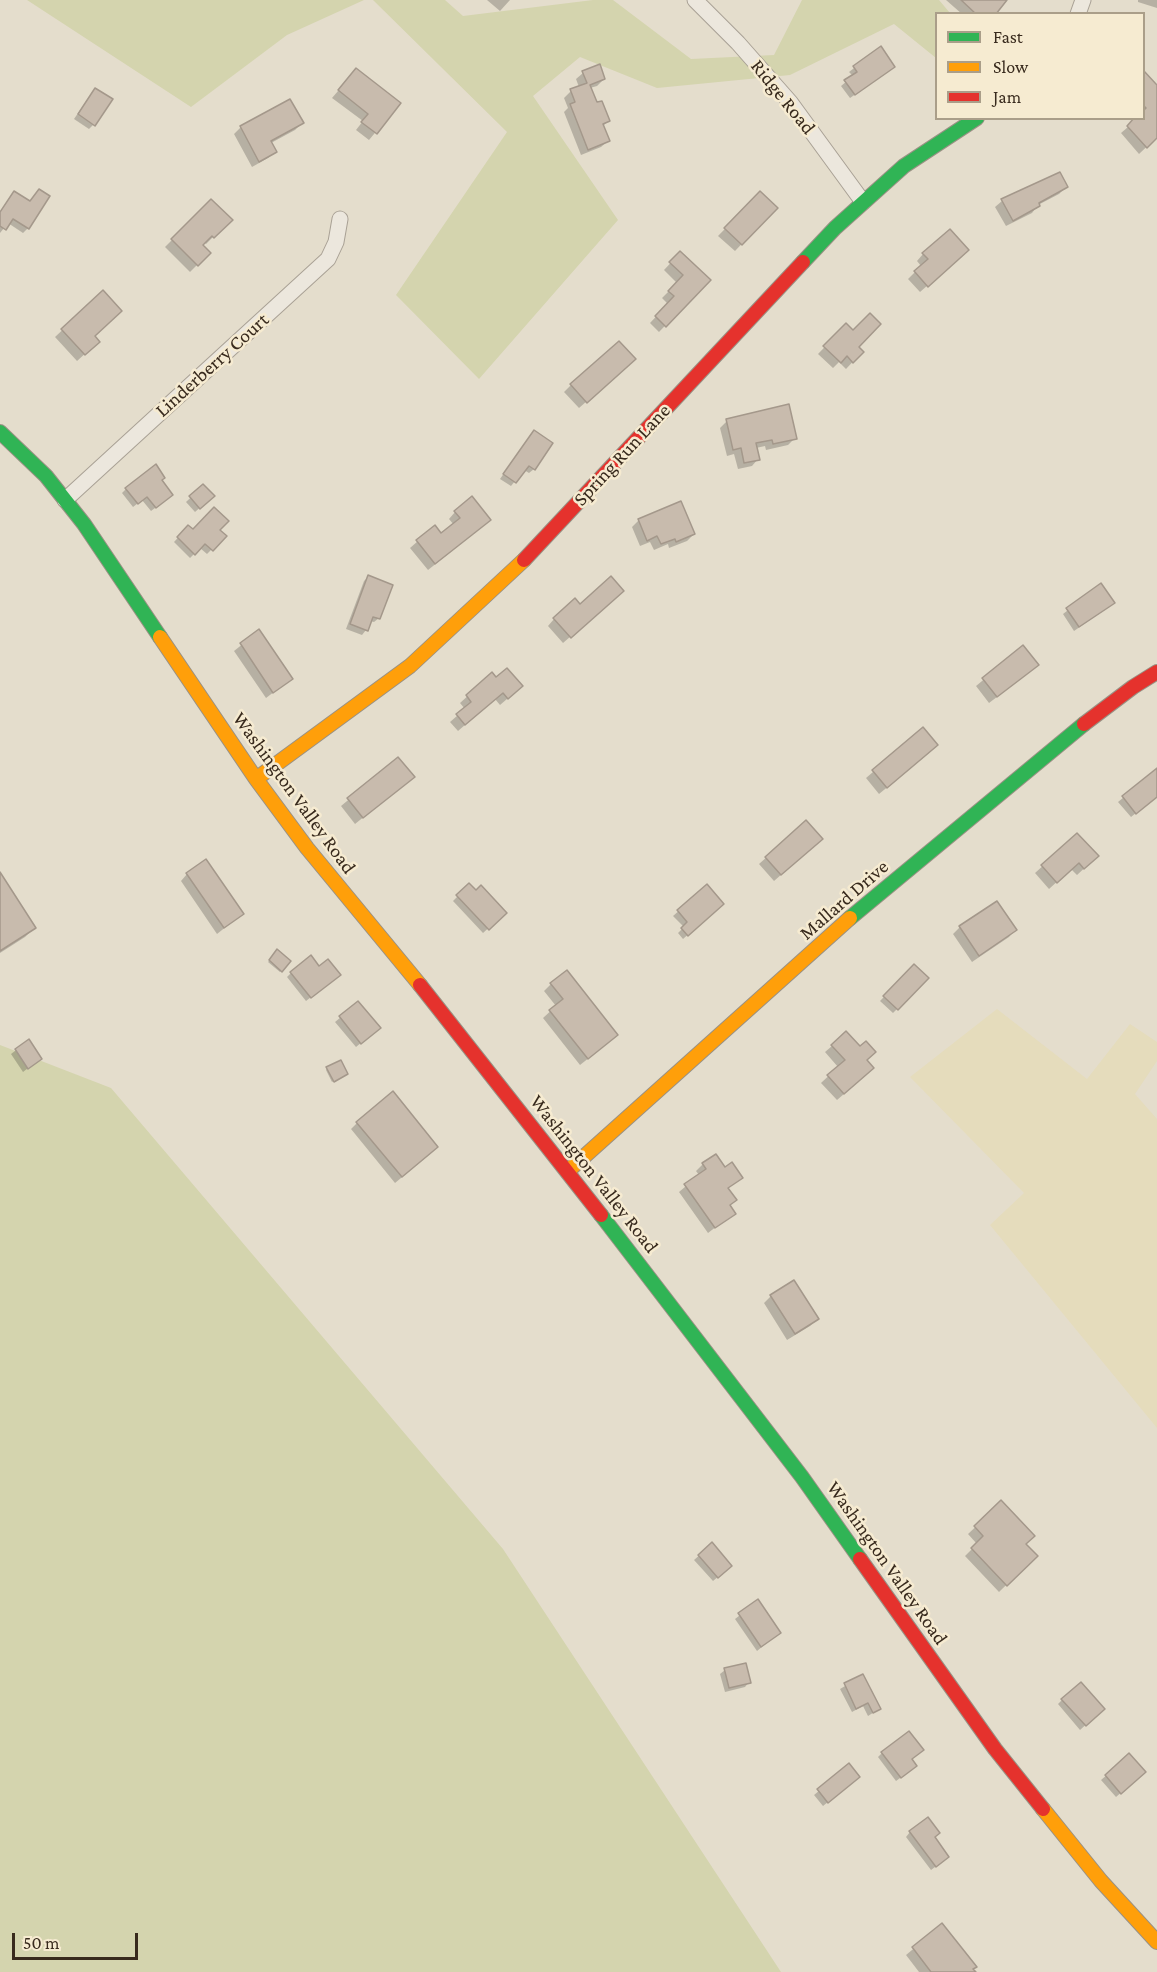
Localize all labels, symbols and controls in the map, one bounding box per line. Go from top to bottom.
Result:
legend [935,12,1145,120]
text: Fast [993,27,1023,47]
street label: Ridge Road [746,55,820,139]
text: Slow [993,57,1028,77]
text: Jam [993,87,1021,107]
street label: Linderberry Court [150,308,274,422]
street label: Spring Run Lane [569,399,675,511]
street label: Washington Valley Road [227,707,361,879]
street label: Mallard Drive [795,855,893,945]
street label: Washington Valley Road [525,1090,663,1258]
street label: Washington Valley Road [821,1476,953,1650]
scale bar [15,1921,141,1959]
text: 50 m [23,1933,60,1953]

